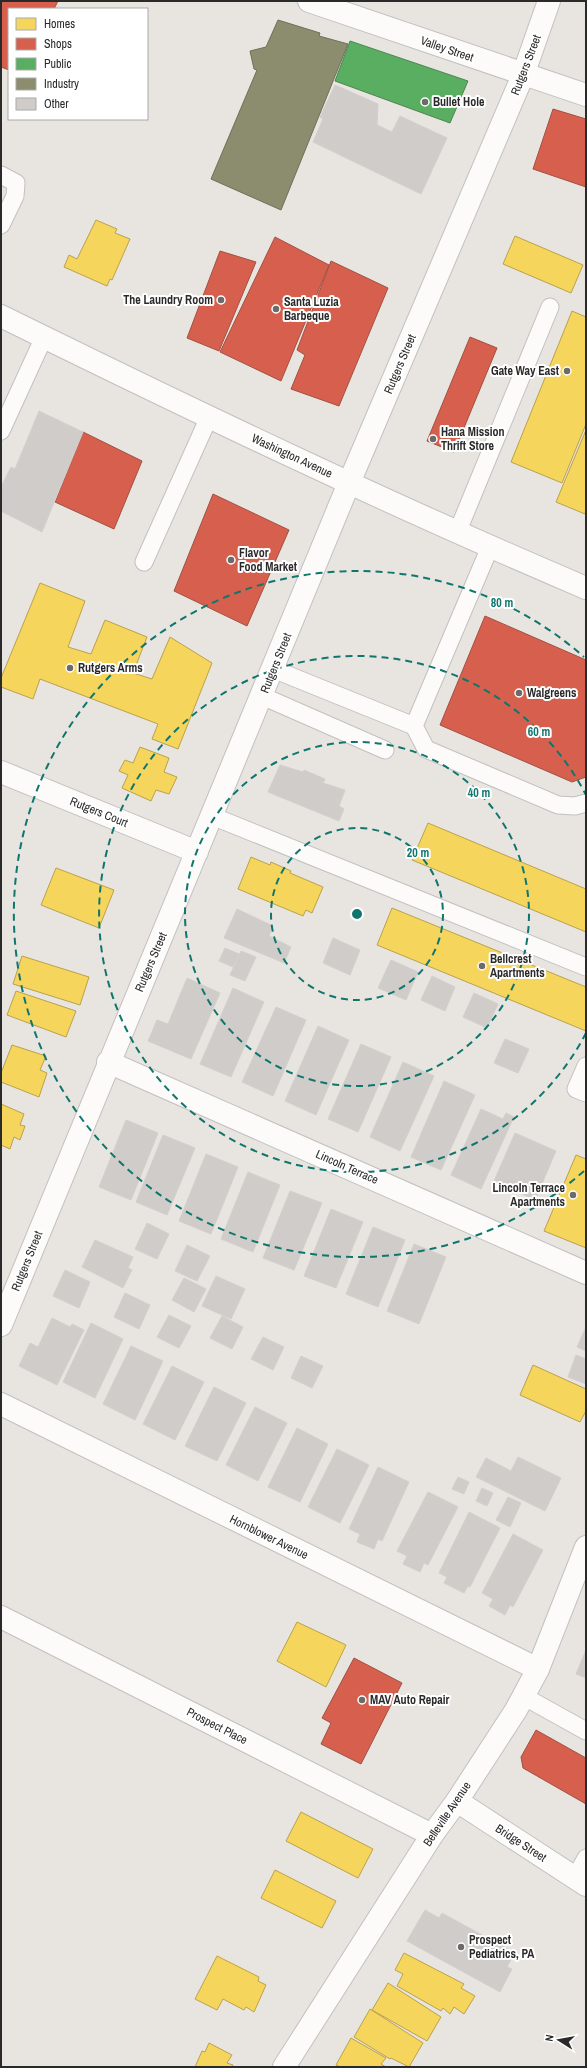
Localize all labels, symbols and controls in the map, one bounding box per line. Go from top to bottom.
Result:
legend [8,8,148,120]
text: Homes [44,16,75,32]
street label: Valley Street [418,32,476,66]
street label: Rutgers Street [507,32,545,97]
text: Shops [44,36,72,52]
text: Public [44,56,71,72]
text: Industry [44,76,79,92]
place label: Bullet Hole [433,94,485,110]
text: Other [44,96,69,112]
marker: Bullet Hole [420,97,430,107]
place label: The Laundry Room [123,292,213,308]
place label: Santa Luzia Barbeque [284,294,339,324]
marker: The Laundry Room [216,295,226,305]
marker: Santa Luzia Barbeque [271,304,281,314]
street label: Rutgers Street [380,331,420,396]
place label: Gate Way East [491,363,560,379]
marker: Gate Way East [562,366,572,376]
place label: Hana Mission Thrift Store [441,424,504,454]
street label: Washington Avenue [249,430,335,482]
marker: Hana Mission Thrift Store [428,434,438,444]
place label: Flavor Food Market [239,545,298,575]
marker: Flavor Food Market [226,555,236,565]
text: 80 m [491,595,513,611]
street label: Rutgers Street [257,630,295,695]
place label: Rutgers Arms [78,660,143,676]
marker: Rutgers Arms [65,663,75,673]
place label: Walgreens [527,685,577,701]
marker: Walgreens [514,688,524,698]
text: 60 m [528,724,550,740]
text: 40 m [468,785,490,801]
street label: Rutgers Court [68,793,131,831]
text: 20 m [407,845,429,861]
centre of rings [350,907,364,921]
street label: Rutgers Street [131,929,171,994]
place label: Bellcrest Apartments [490,951,545,981]
marker: Bellcrest Apartments [477,961,487,971]
street label: Lincoln Terrace [313,1146,381,1188]
place label: Lincoln Terrace Apartments [492,1180,566,1210]
marker: Lincoln Terrace Apartments [568,1190,578,1200]
street label: Rutgers Street [8,1228,46,1293]
street label: Hornblower Avenue [227,1511,311,1563]
place label: MAV Auto Repair [370,1692,449,1708]
marker: MAV Auto Repair [357,1695,367,1705]
street label: Prospect Place [184,1704,250,1748]
street label: Belleville Avenue [419,1779,475,1849]
street label: Bridge Street [492,1820,550,1866]
place label: Prospect Pediatrics, PA [469,1932,535,1962]
marker: Prospect Pediatrics, PA [456,1942,466,1952]
north arrow [539,2020,579,2060]
text: N [542,2034,557,2043]

